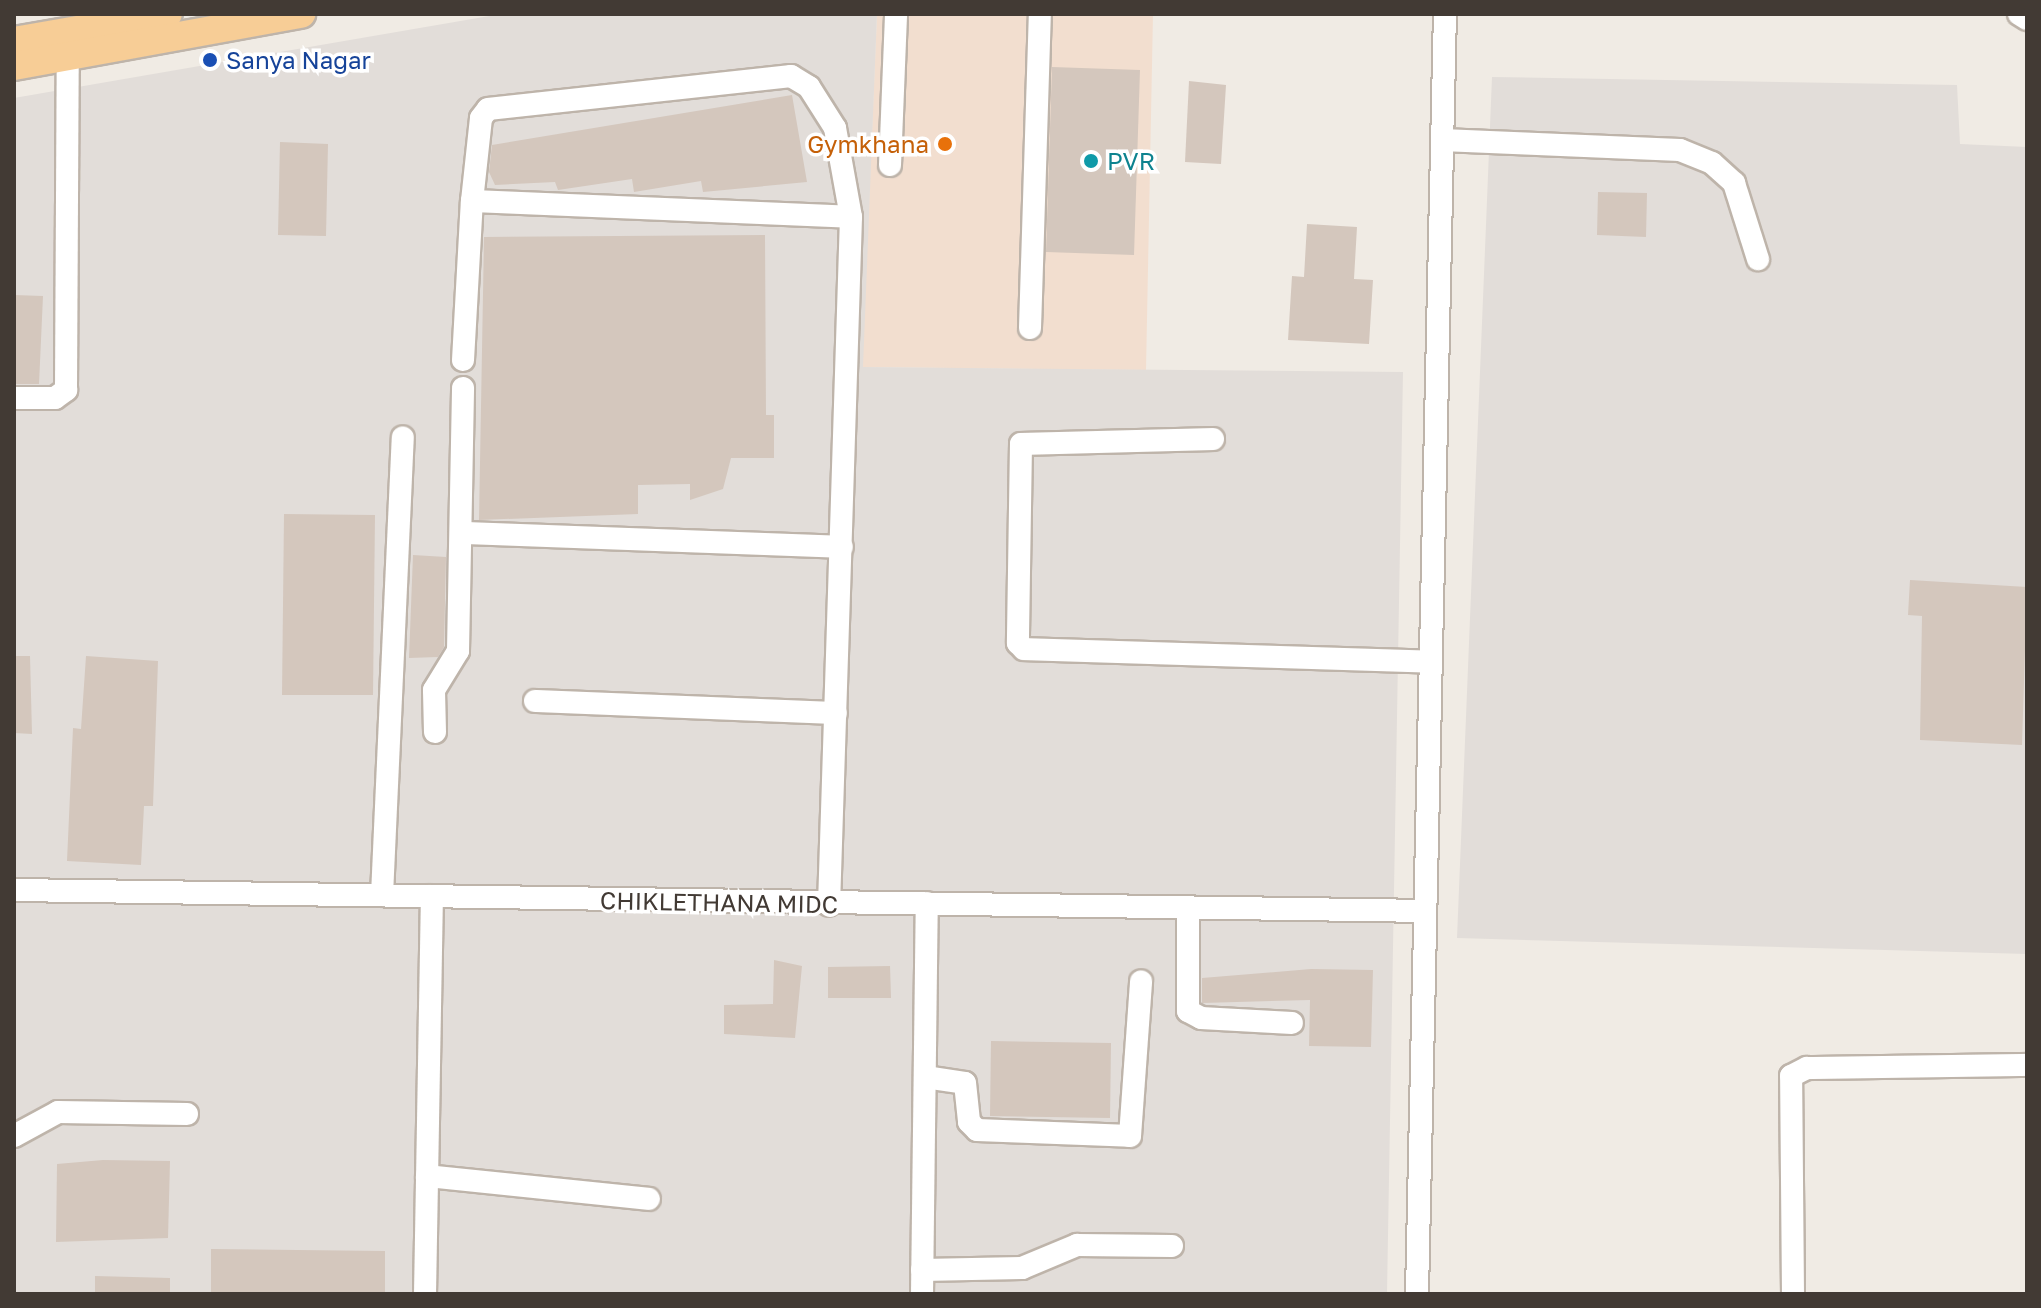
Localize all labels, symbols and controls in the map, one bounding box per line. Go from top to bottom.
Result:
place label: Sanya Nagar [226,46,371,74]
marker: Sanya Nagar [201,51,219,69]
place label: Gymkhana [807,130,929,158]
marker: Gymkhana [936,135,954,153]
place label: PVR [1107,147,1155,175]
marker: PVR [1082,152,1100,170]
street label: CHIKLETHANA MIDC [600,886,838,918]

